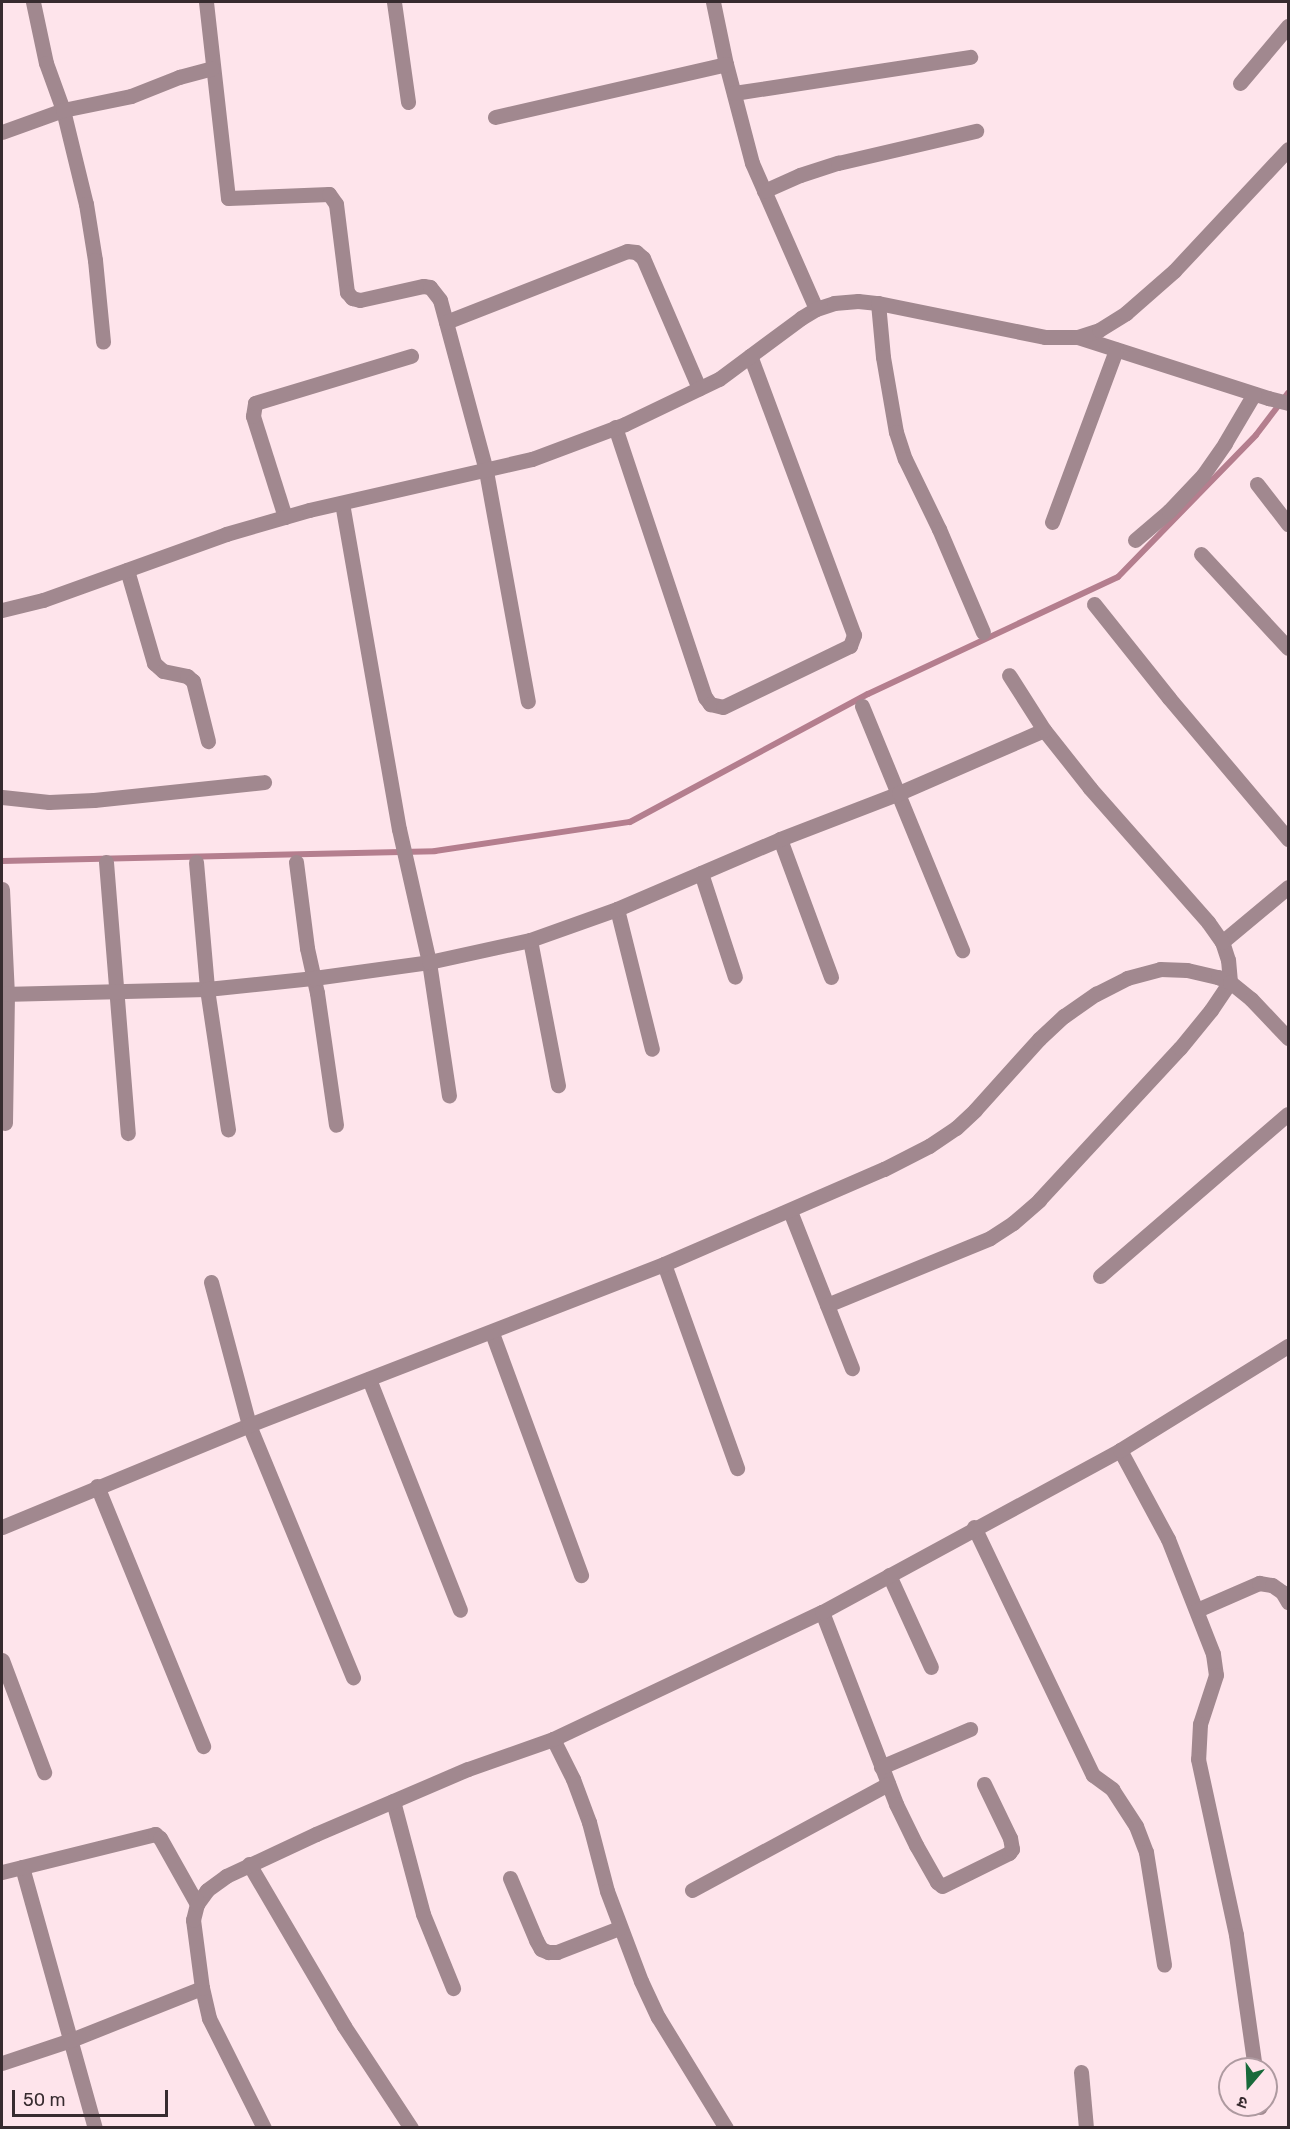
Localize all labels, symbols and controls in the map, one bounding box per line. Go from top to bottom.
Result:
north arrow [1218,2057,1278,2117]
scale bar [15,2078,171,2116]
text: 50 m [23,2089,66,2111]
text: उ [1235,2092,1250,2113]

